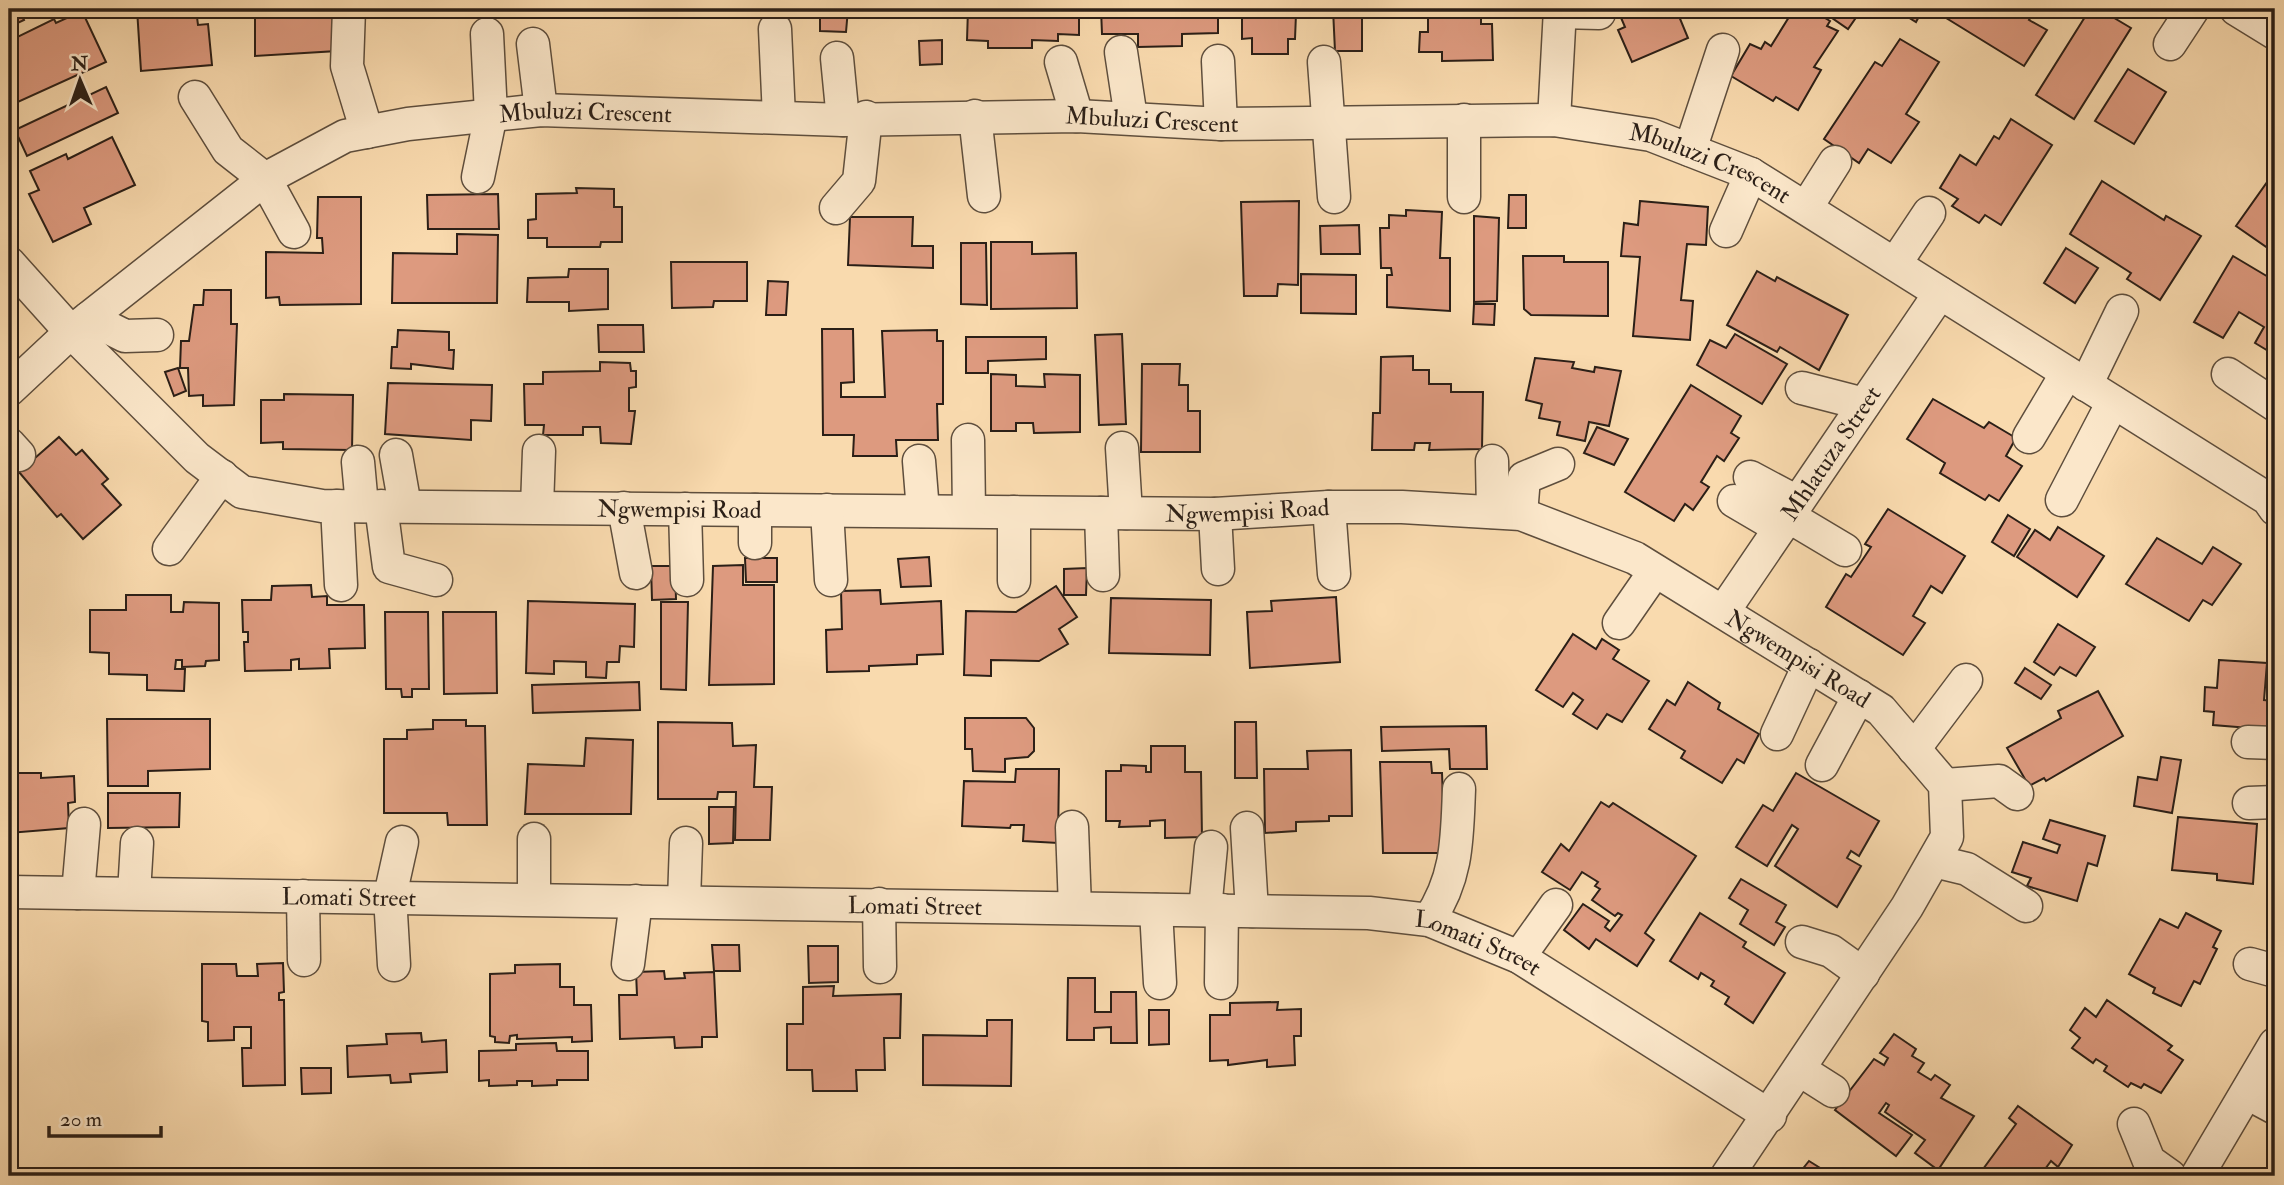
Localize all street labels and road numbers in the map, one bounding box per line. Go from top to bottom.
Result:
street label: Mbuluzi Crescent [497,95,673,130]
street label: Mbuluzi Crescent [1065,100,1239,140]
street label: Mbuluzi Crescent [1627,117,1796,211]
street label: Mhlatuza Street [1775,380,1888,527]
street label: Ngwempisi Road [1165,492,1330,530]
street label: Ngwempisi Road [597,493,762,526]
street label: Ngwempisi Road [1720,603,1876,716]
street label: Lomati Street [281,881,417,914]
street label: Lomati Street [847,890,983,923]
street label: Lomati Street [1413,903,1547,983]

